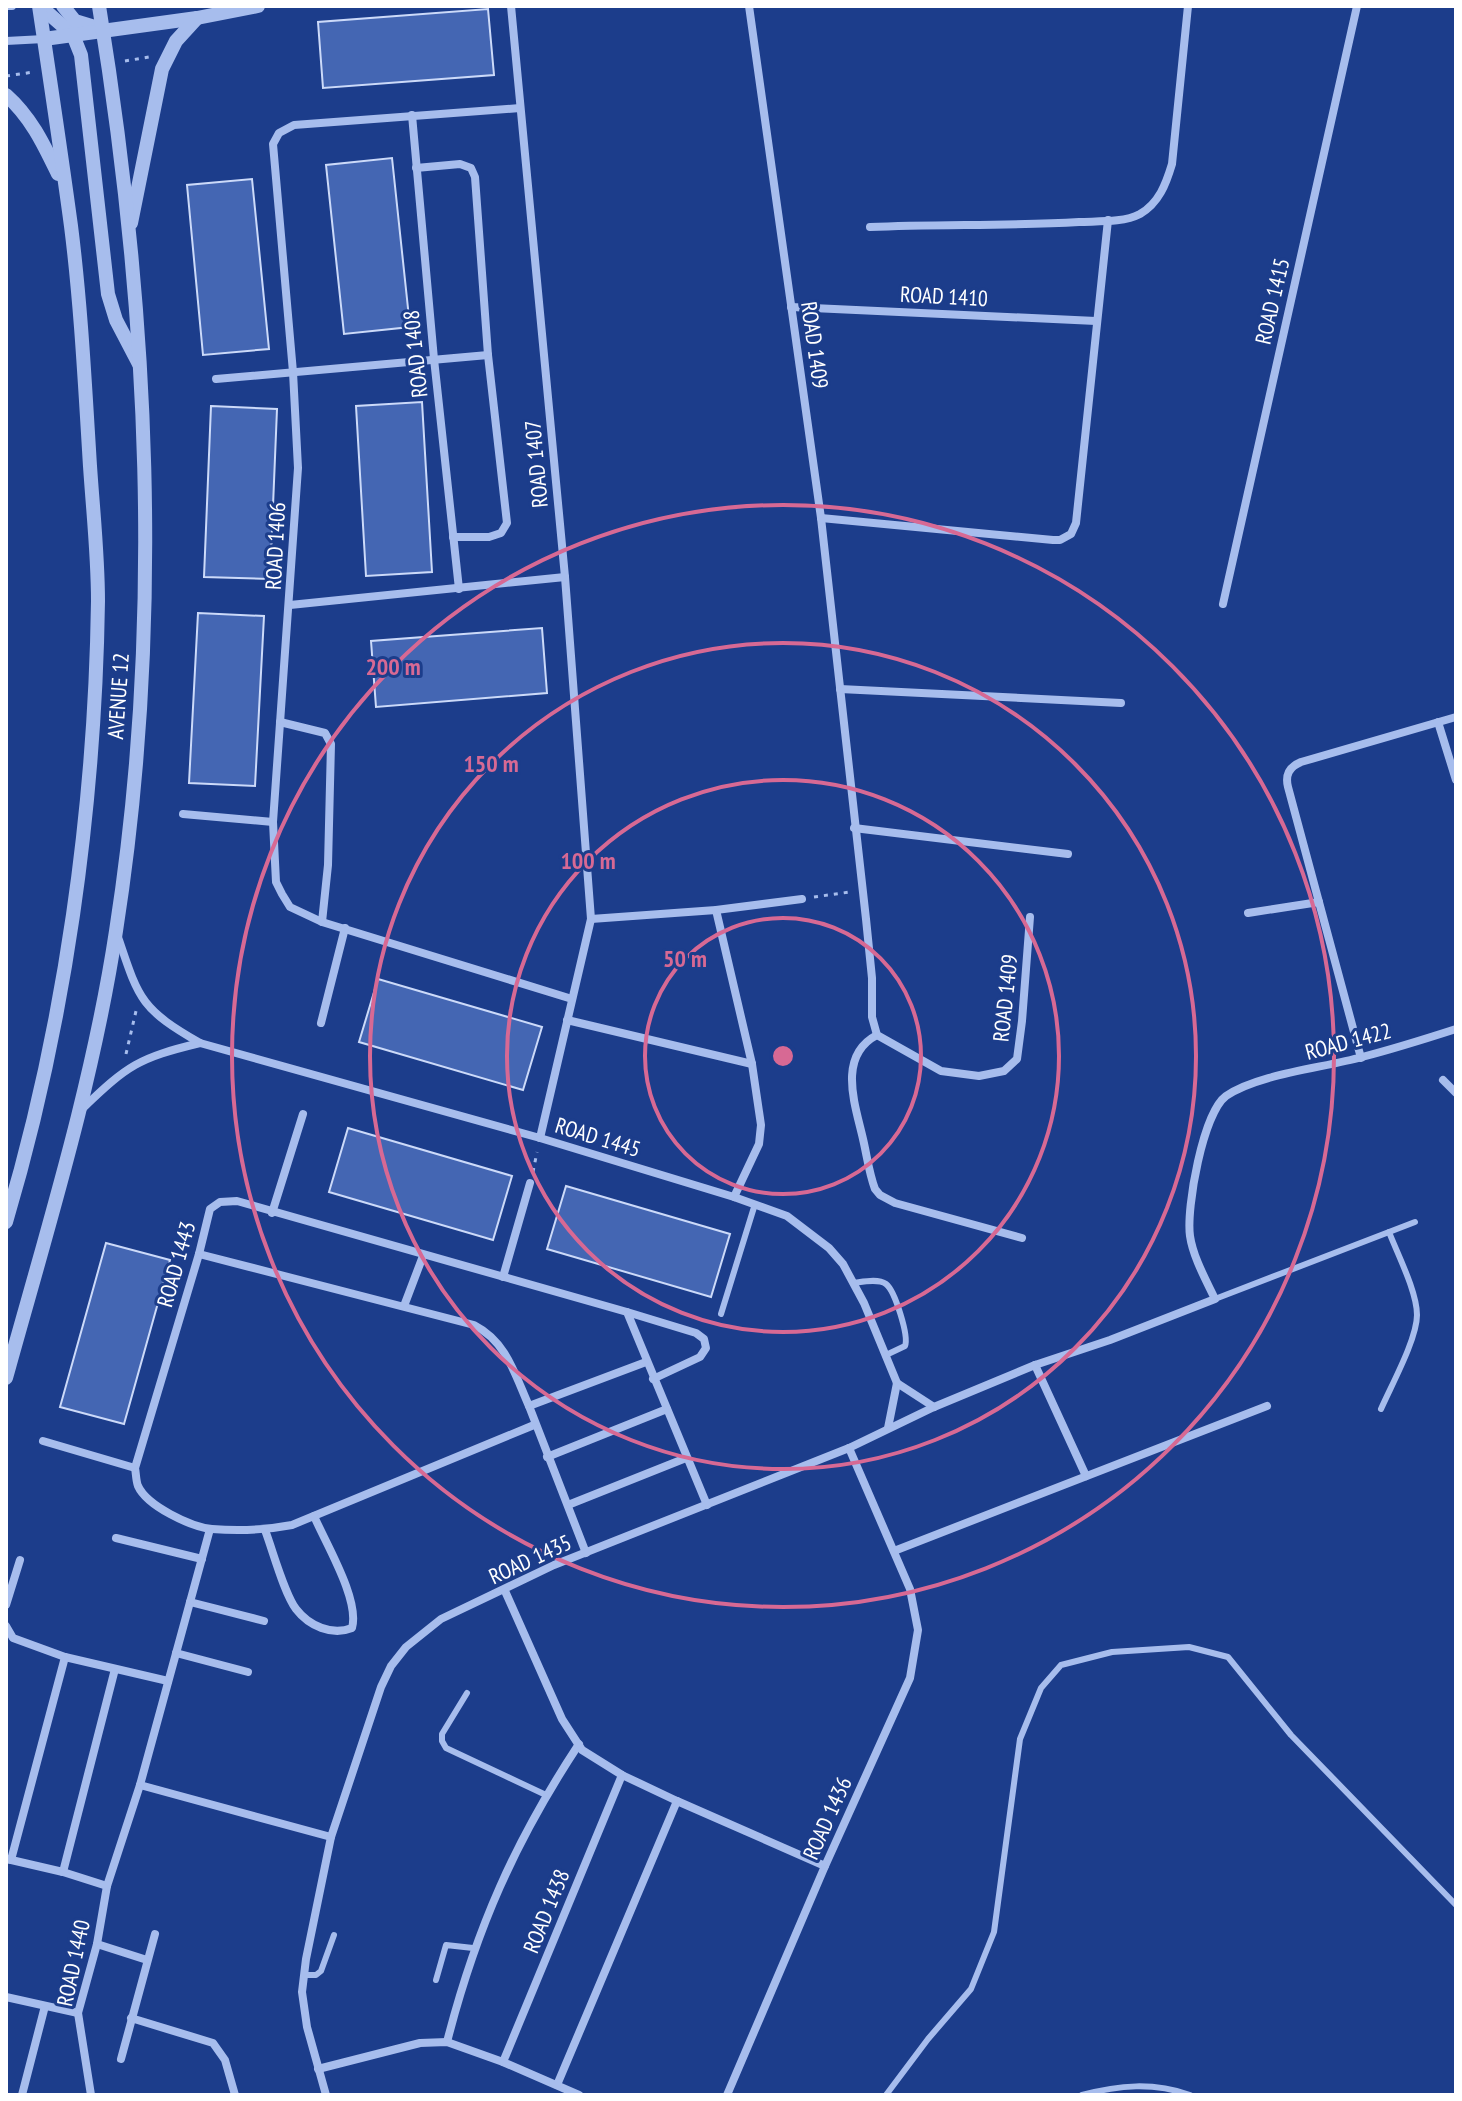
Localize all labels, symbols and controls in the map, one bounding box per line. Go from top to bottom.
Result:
street label: ROAD 1415 [1248,255,1296,347]
street label: ROAD 1410 [899,280,989,312]
street label: ROAD 1409 [795,300,835,390]
street label: ROAD 1408 [396,309,434,399]
street label: ROAD 1407 [518,419,554,509]
street label: ROAD 1406 [259,501,291,591]
text: 200 m [365,651,421,682]
street label: AVENUE 12 [101,652,135,740]
text: 150 m [463,748,519,779]
text: 100 m [560,845,616,876]
text: 50 m [663,943,707,974]
street label: ROAD 1409 [986,953,1024,1043]
street label: ROAD 1422 [1302,1016,1394,1066]
centre of rings [769,1042,797,1070]
street label: ROAD 1445 [552,1111,644,1163]
street label: ROAD 1443 [150,1218,202,1310]
street label: ROAD 1435 [484,1528,576,1590]
street label: ROAD 1436 [796,1772,858,1864]
street label: ROAD 1438 [517,1865,575,1957]
street label: ROAD 1440 [50,1917,96,2009]

